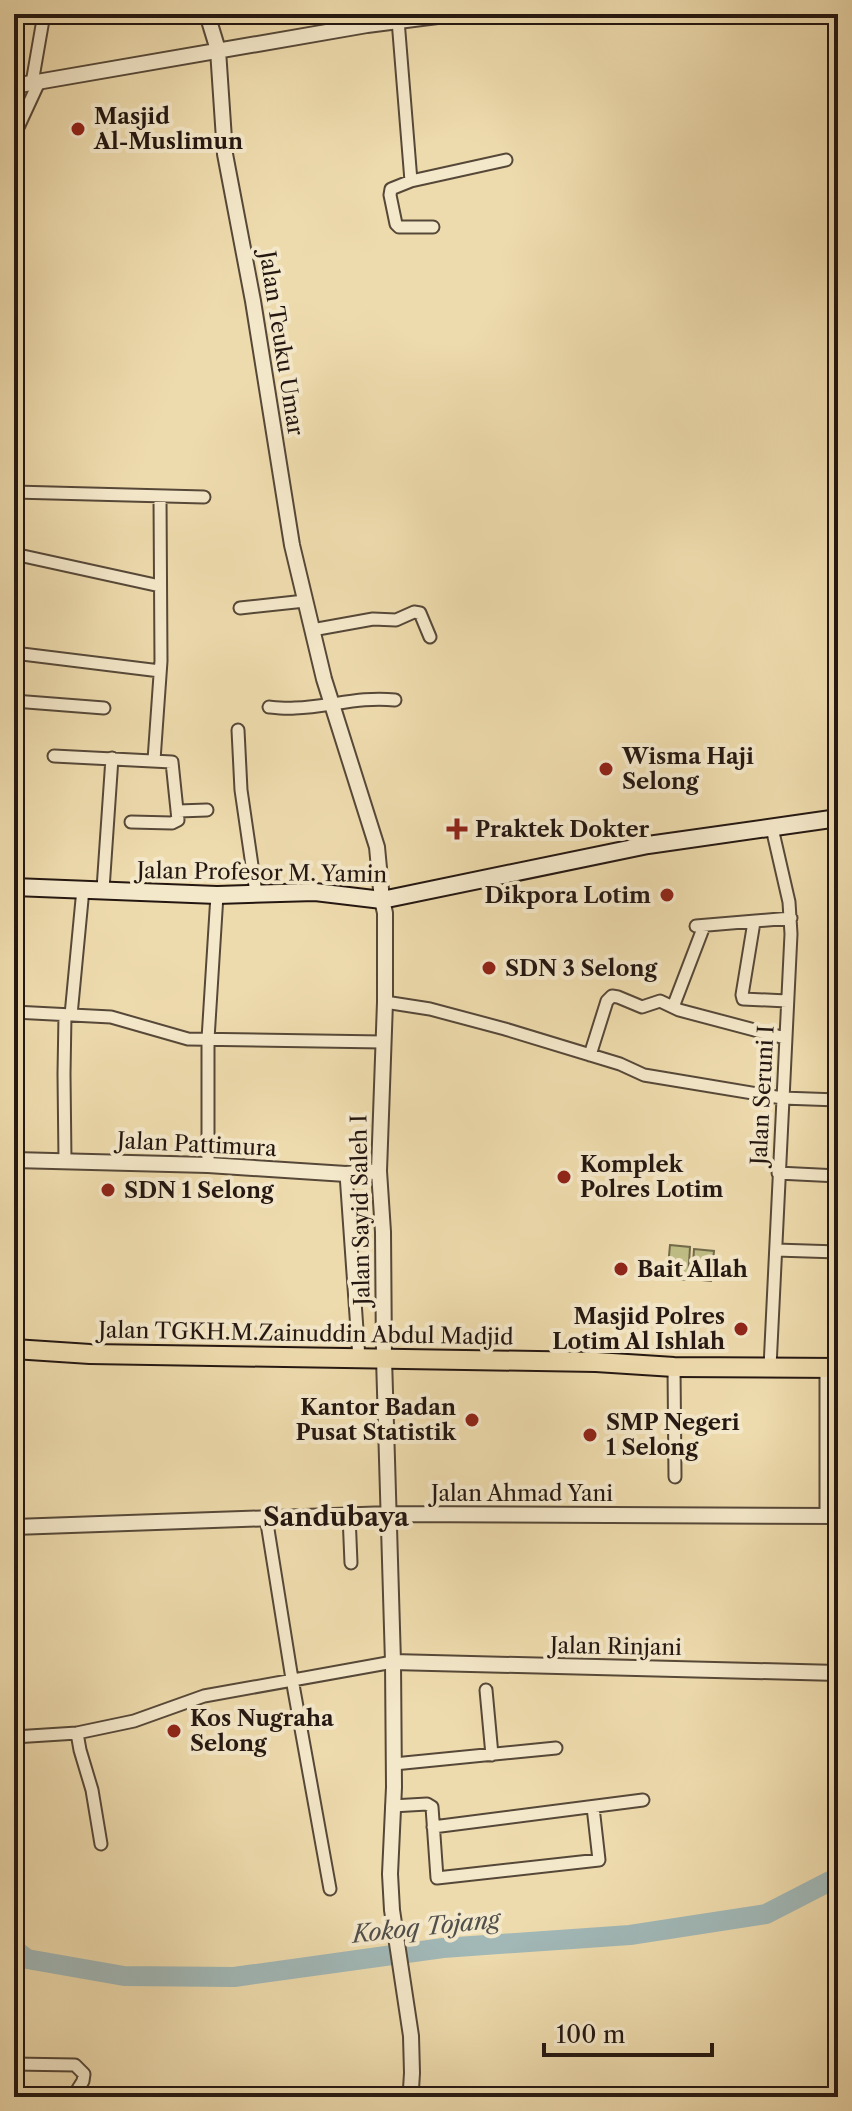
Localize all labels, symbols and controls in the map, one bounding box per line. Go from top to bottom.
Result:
place label: Masjid Al-Muslimun [93,103,243,155]
marker: Masjid Al-Muslimun [69,120,87,138]
street label: Jalan Teuku Umar [253,246,309,437]
place label: Wisma Haji Selong [621,743,754,795]
marker: Wisma Haji Selong [597,760,615,778]
place label: Praktek Dokter [475,816,650,843]
marker: Praktek Dokter [446,818,468,840]
street label: Jalan Profesor M. Yamin [134,857,388,888]
place label: Dikpora Lotim [484,882,651,909]
marker: Dikpora Lotim [658,886,676,904]
place label: SDN 3 Selong [505,955,659,982]
marker: SDN 3 Selong [480,959,498,977]
street label: Jalan Seruni I [745,1025,780,1169]
street label: Jalan Sayid Saleh I [345,1114,376,1309]
street label: Jalan Pattimura [114,1127,278,1162]
place label: Komplek Polres Lotim [580,1151,724,1203]
marker: Komplek Polres Lotim [555,1168,573,1186]
place label: SDN 1 Selong [124,1177,275,1204]
marker: SDN 1 Selong [99,1181,117,1199]
place label: Bait Allah [637,1256,748,1283]
marker: Bait Allah [612,1260,630,1278]
place label: Masjid Polres Lotim Al Ishlah [552,1303,725,1355]
street label: Jalan TGKH.M.Zainuddin Abdul Madjid [95,1316,514,1351]
marker: Masjid Polres Lotim Al Ishlah [732,1320,750,1338]
place label: Kantor Badan Pusat Statistik [295,1394,457,1446]
place label: SMP Negeri 1 Selong [606,1409,740,1461]
marker: Kantor Badan Pusat Statistik [463,1411,481,1429]
marker: SMP Negeri 1 Selong [581,1426,599,1444]
street label: Jalan Ahmad Yani [428,1480,613,1507]
district label: Sandubaya [263,1501,410,1533]
street label: Jalan Rinjani [547,1632,682,1661]
place label: Kos Nugraha Selong [190,1705,334,1757]
marker: Kos Nugraha Selong [165,1722,183,1740]
water label: Kokoq Tojang [349,1904,504,1949]
scale bar [544,2007,712,2057]
text: 100 m [556,2020,625,2049]

